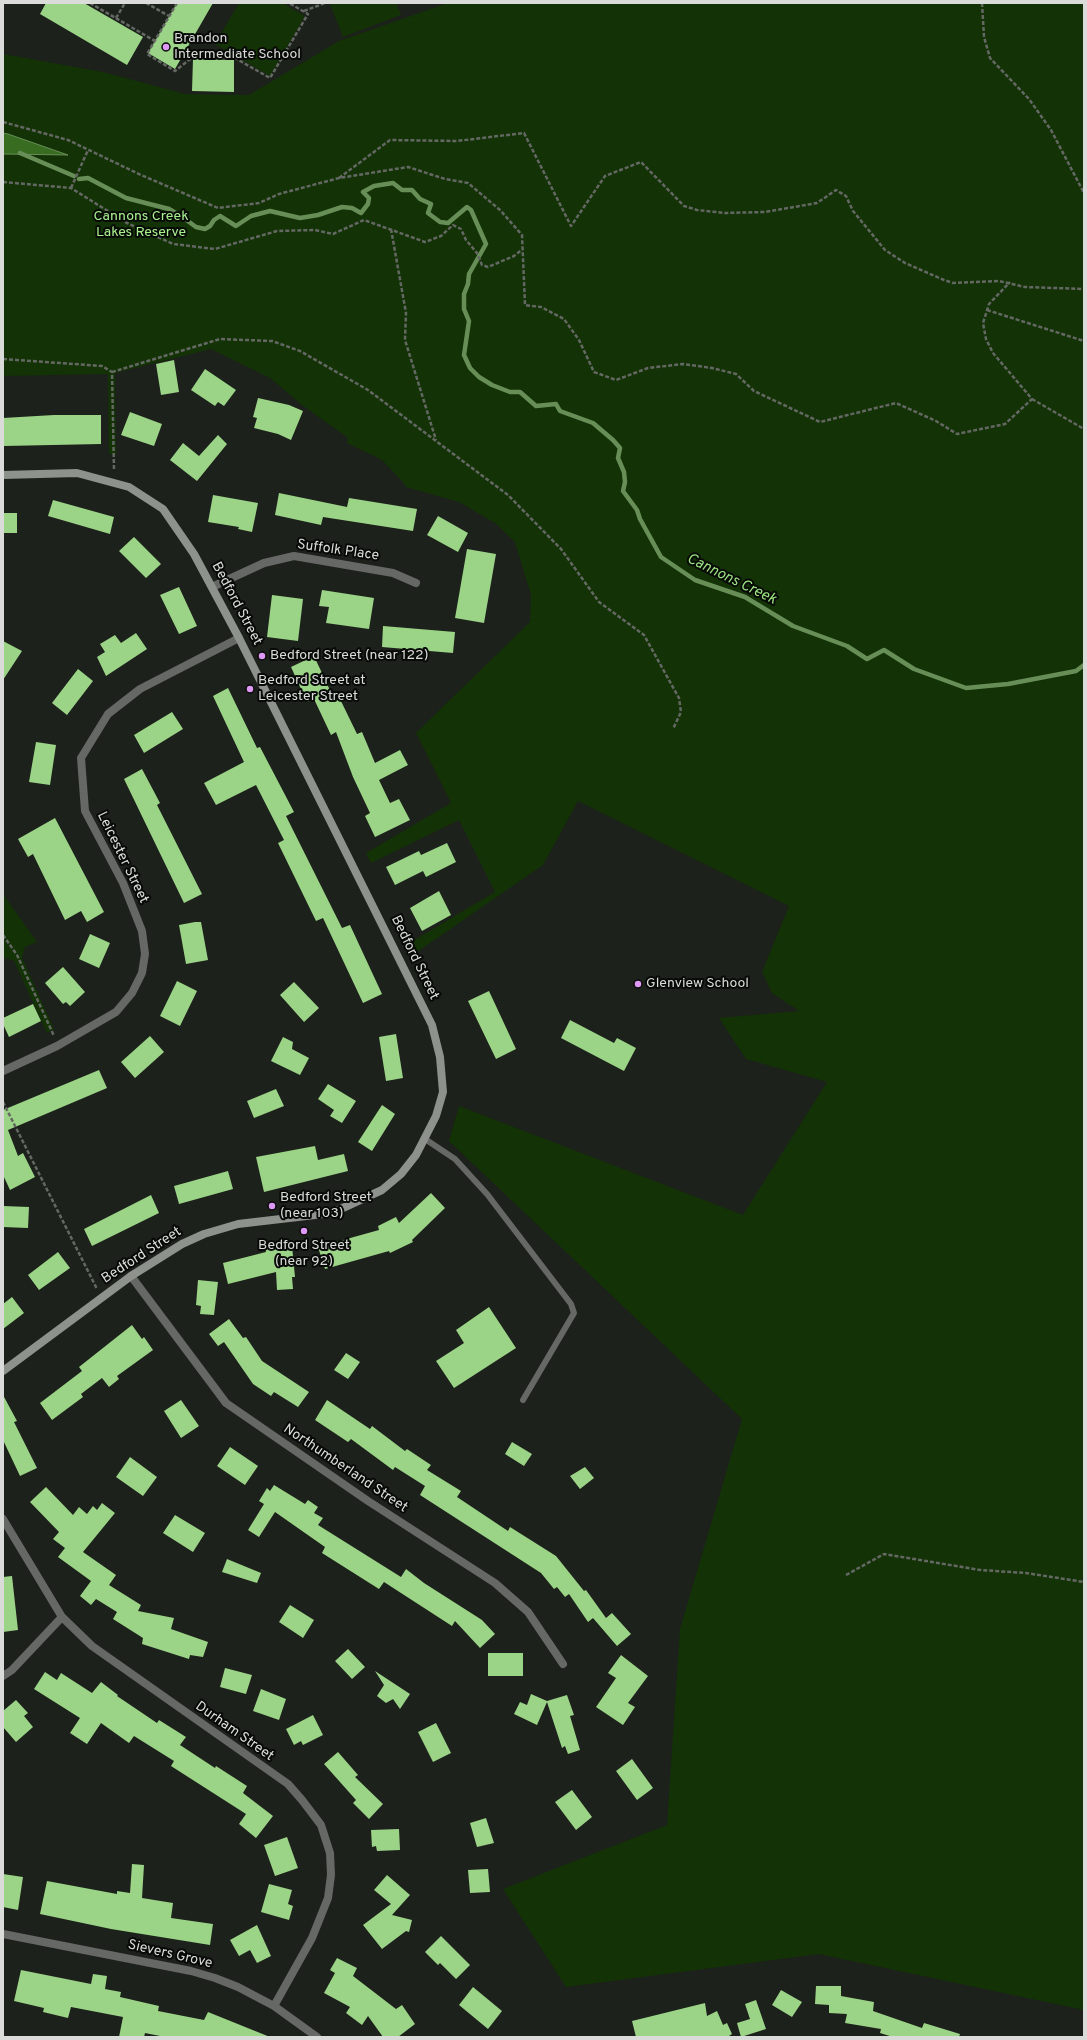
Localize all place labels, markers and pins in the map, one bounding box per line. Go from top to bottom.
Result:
place label: Brandon Intermediate School [174,31,301,64]
marker: Brandon Intermediate School [161,42,171,52]
place label: Bedford Street (near 122) [270,648,428,664]
marker: Bedford Street (near 122) [257,651,267,661]
place label: Bedford Street at Leicester Street [258,673,366,706]
marker: Bedford Street at Leicester Street [245,684,255,694]
place label: Glenview School [646,976,749,992]
marker: Glenview School [633,979,643,989]
place label: Bedford Street (near 103) [280,1190,372,1222]
marker: Bedford Street (near 103) [267,1201,277,1211]
marker: Bedford Street (near 92) [299,1226,309,1236]
place label: Bedford Street (near 92) [258,1238,350,1270]

